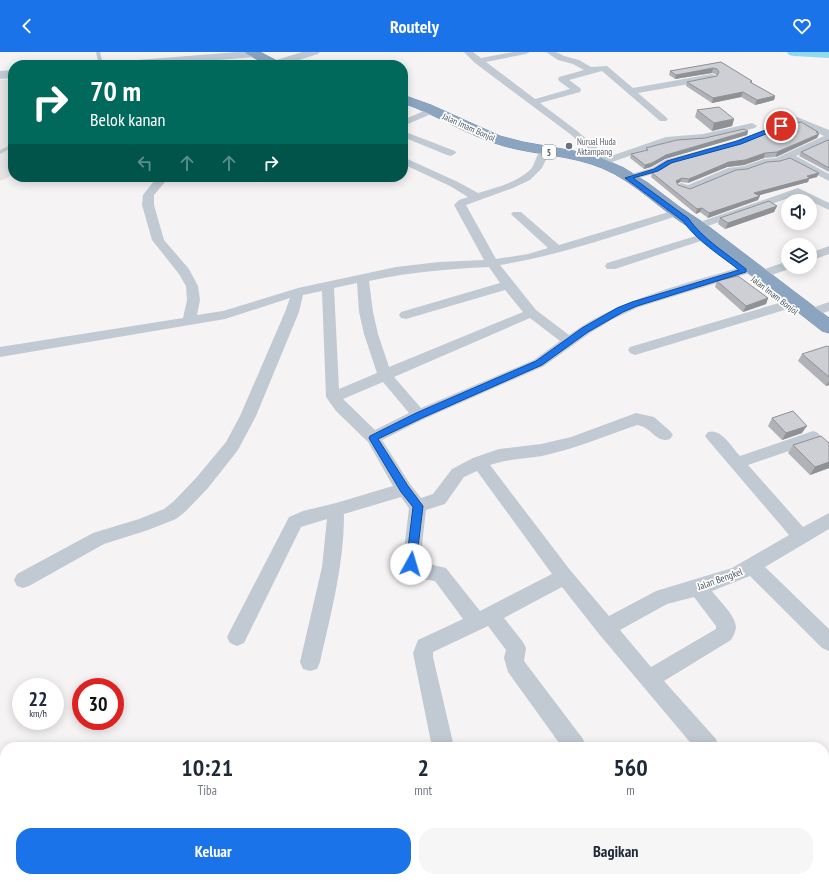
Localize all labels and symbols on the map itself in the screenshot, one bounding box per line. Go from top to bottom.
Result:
pin [764,109,798,143]
street label: Jalan Imam Bonjol [440,110,498,145]
place label: Nurual Huda Aktampang [577,136,616,157]
marker: Nurual Huda Aktampang [564,141,574,151]
road number: 5 [542,145,556,159]
street label: Jalan Imam Bonjol [748,273,801,318]
position arrow [390,543,432,585]
street label: Jalan Bengkel [695,565,745,593]
speed limit sign: 30 [72,678,124,730]

